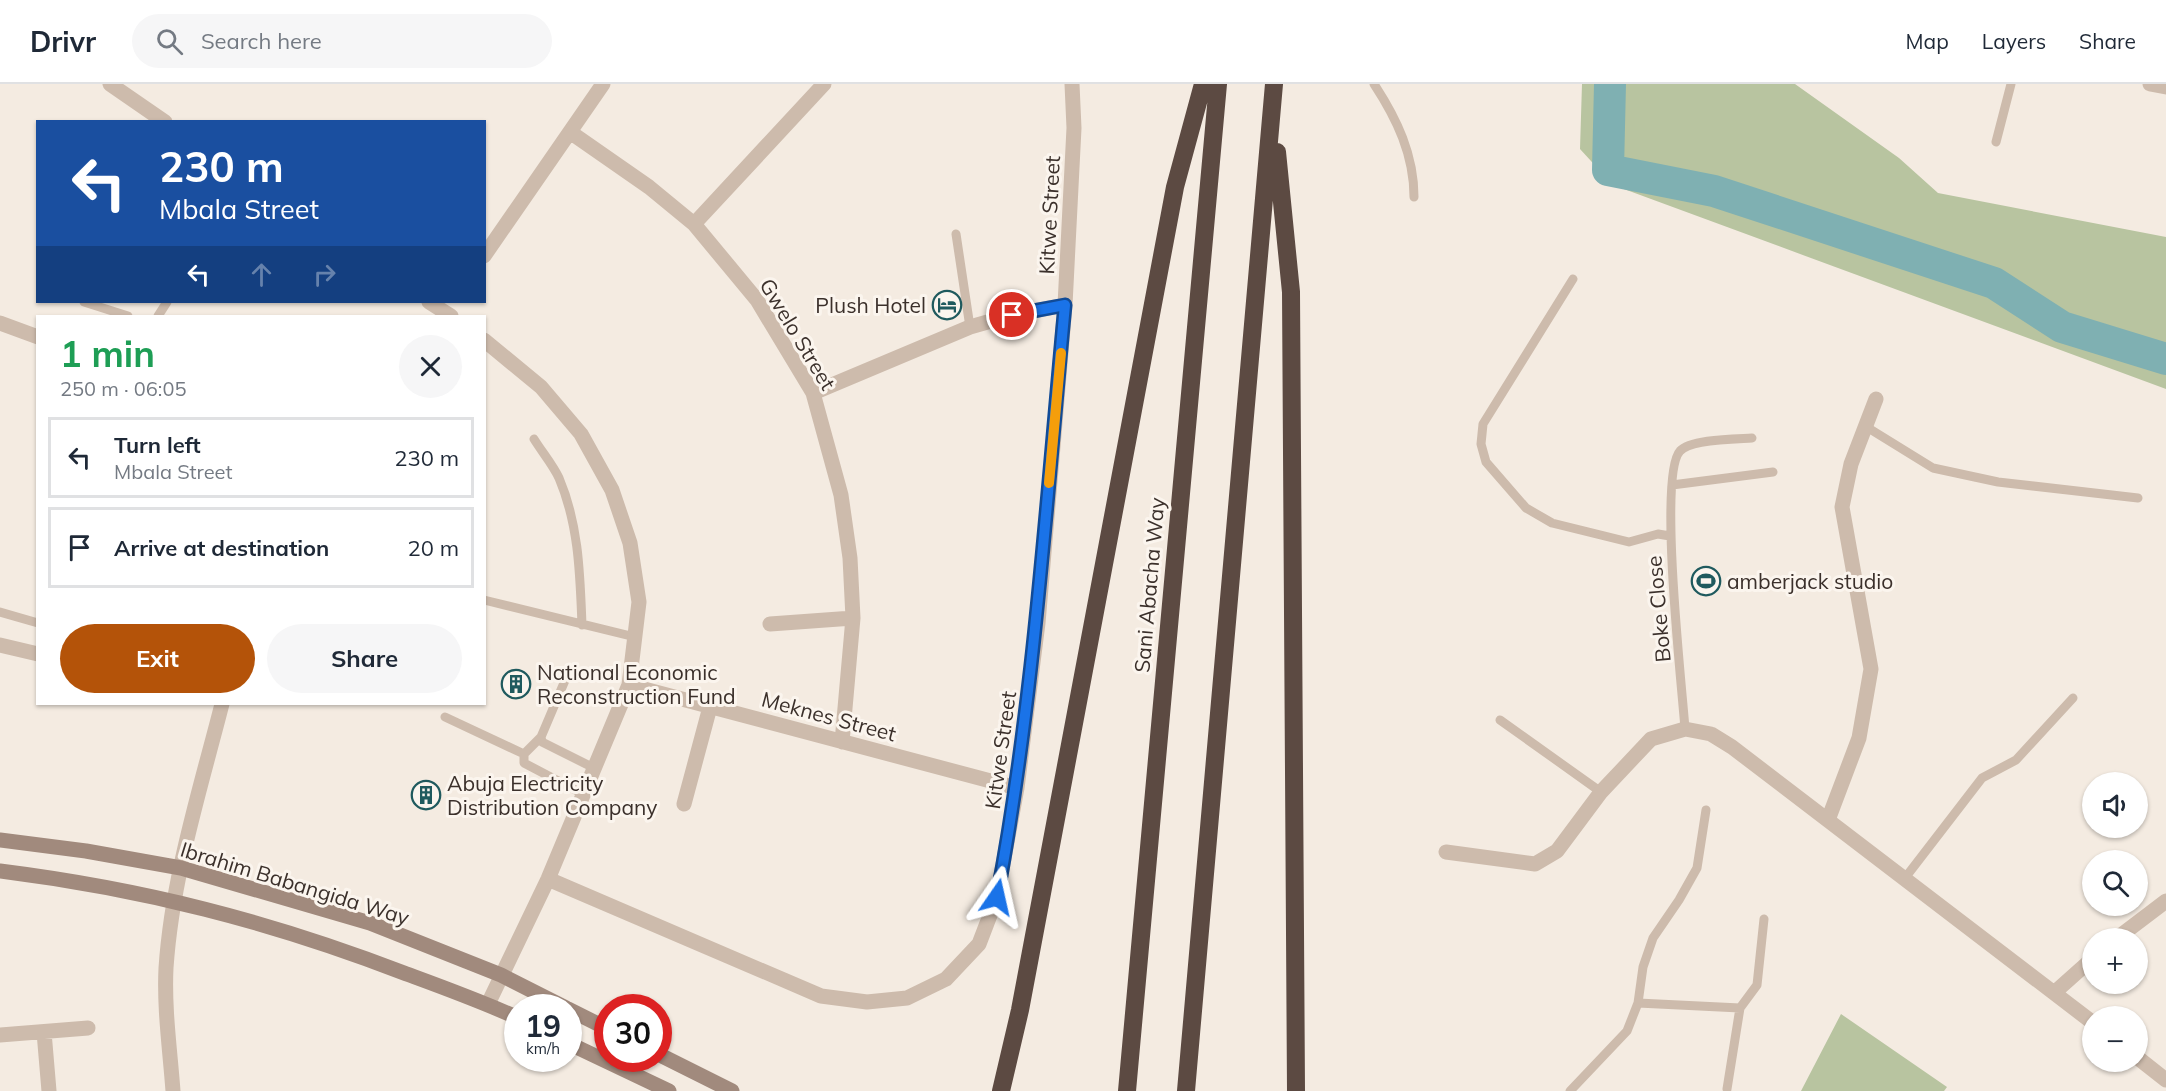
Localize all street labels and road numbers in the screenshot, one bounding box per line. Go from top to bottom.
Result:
street label: Kitwe Street [1033,155,1065,275]
street label: Gwelo Street [755,274,841,394]
street label: Sani Abacha Way [1128,496,1170,674]
street label: Boke Close [1640,555,1676,663]
street label: Meknes Street [759,686,899,746]
street label: Kitwe Street [979,689,1021,811]
street label: Ibrahim Babangida Way [177,836,413,930]

